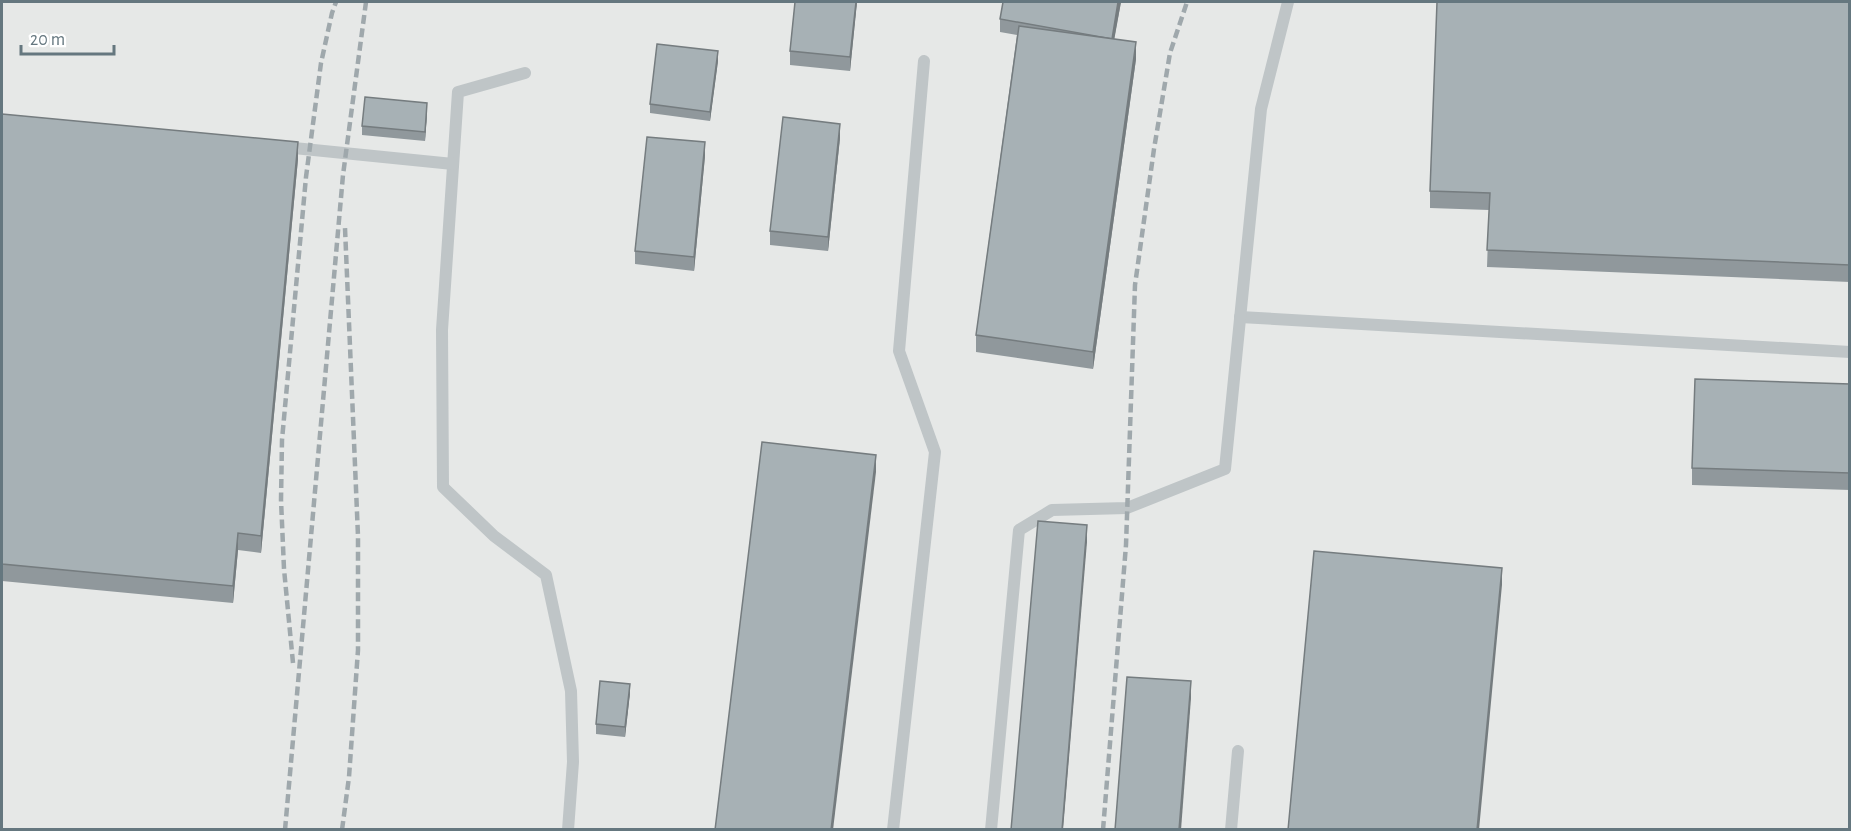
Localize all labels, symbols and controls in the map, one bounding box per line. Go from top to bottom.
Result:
scale bar [21,18,114,56]
text: 20 m [30,31,65,49]

